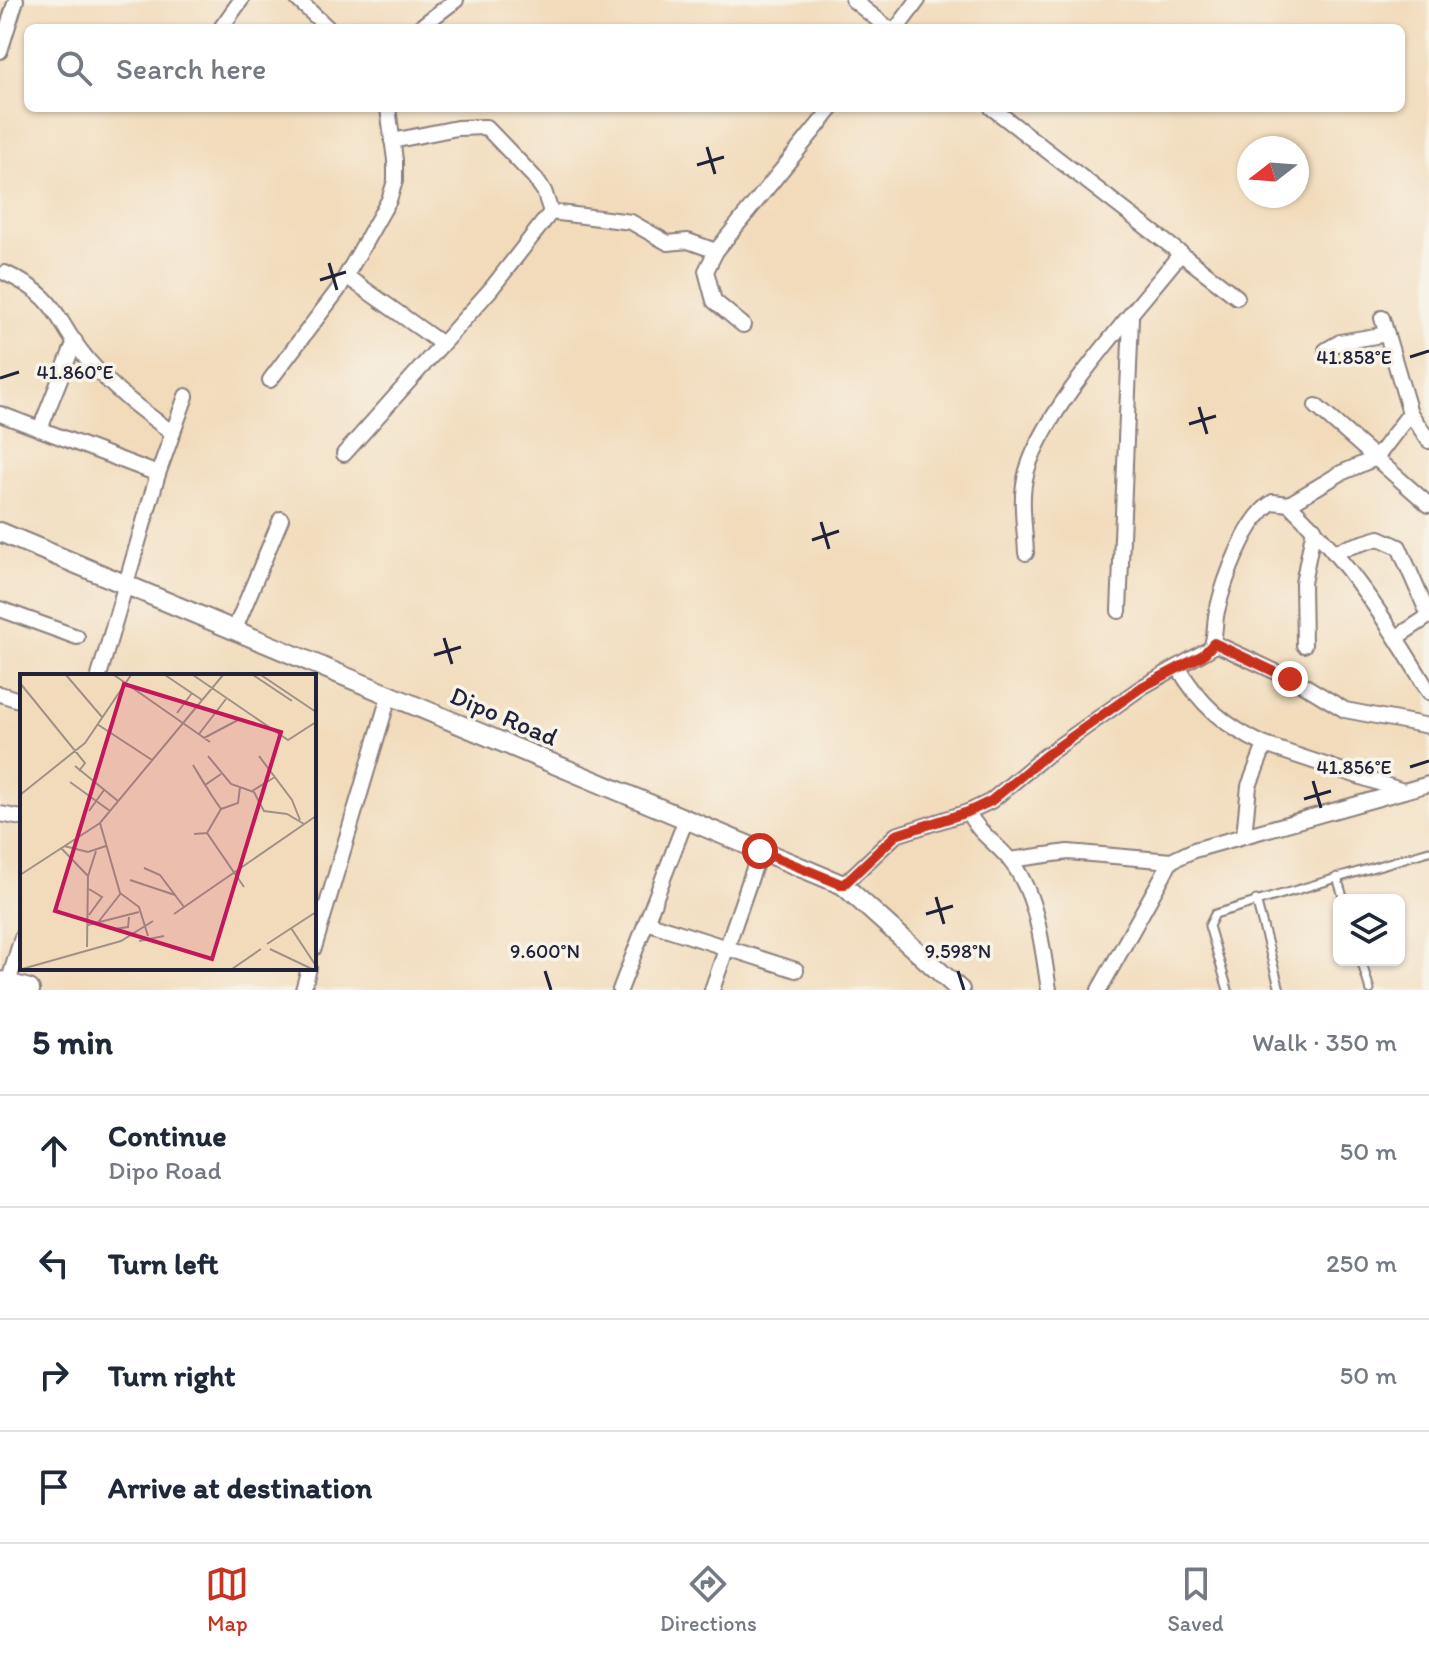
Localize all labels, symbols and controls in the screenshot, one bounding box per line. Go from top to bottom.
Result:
search box [24,24,1405,112]
icon: search [52,46,96,90]
text: Search here [116,50,266,87]
north arrow [1237,136,1309,208]
text: 41.858°E [1316,345,1392,369]
text: 41.860°E [36,360,114,384]
route end [1272,661,1308,697]
inset map [20,674,316,970]
street label: Dipo Road [446,679,563,753]
text: 41.856°E [1316,755,1392,779]
route start [742,833,778,869]
map controls [1333,894,1405,966]
button: layers [1333,894,1405,966]
text: 9.600°N [510,939,580,963]
text: 9.598°N [925,939,991,963]
text: 5 min [32,1022,113,1063]
text: Walk · 350 m [1252,1026,1397,1058]
text: Continue [108,1117,227,1154]
icon: ahead [32,1129,76,1173]
text: 50 m [1340,1135,1397,1167]
text: Dipo Road [108,1154,221,1186]
icon: left [32,1241,76,1285]
text: Turn left [108,1245,219,1282]
text: 250 m [1326,1247,1397,1279]
icon: right [32,1353,76,1397]
text: Turn right [108,1357,236,1394]
text: 50 m [1340,1359,1397,1391]
icon: arrive [32,1465,76,1509]
text: Arrive at destination [108,1469,372,1506]
tab: Map [205,1562,249,1637]
tab: Directions [660,1562,757,1637]
tab: Saved [1167,1562,1224,1637]

